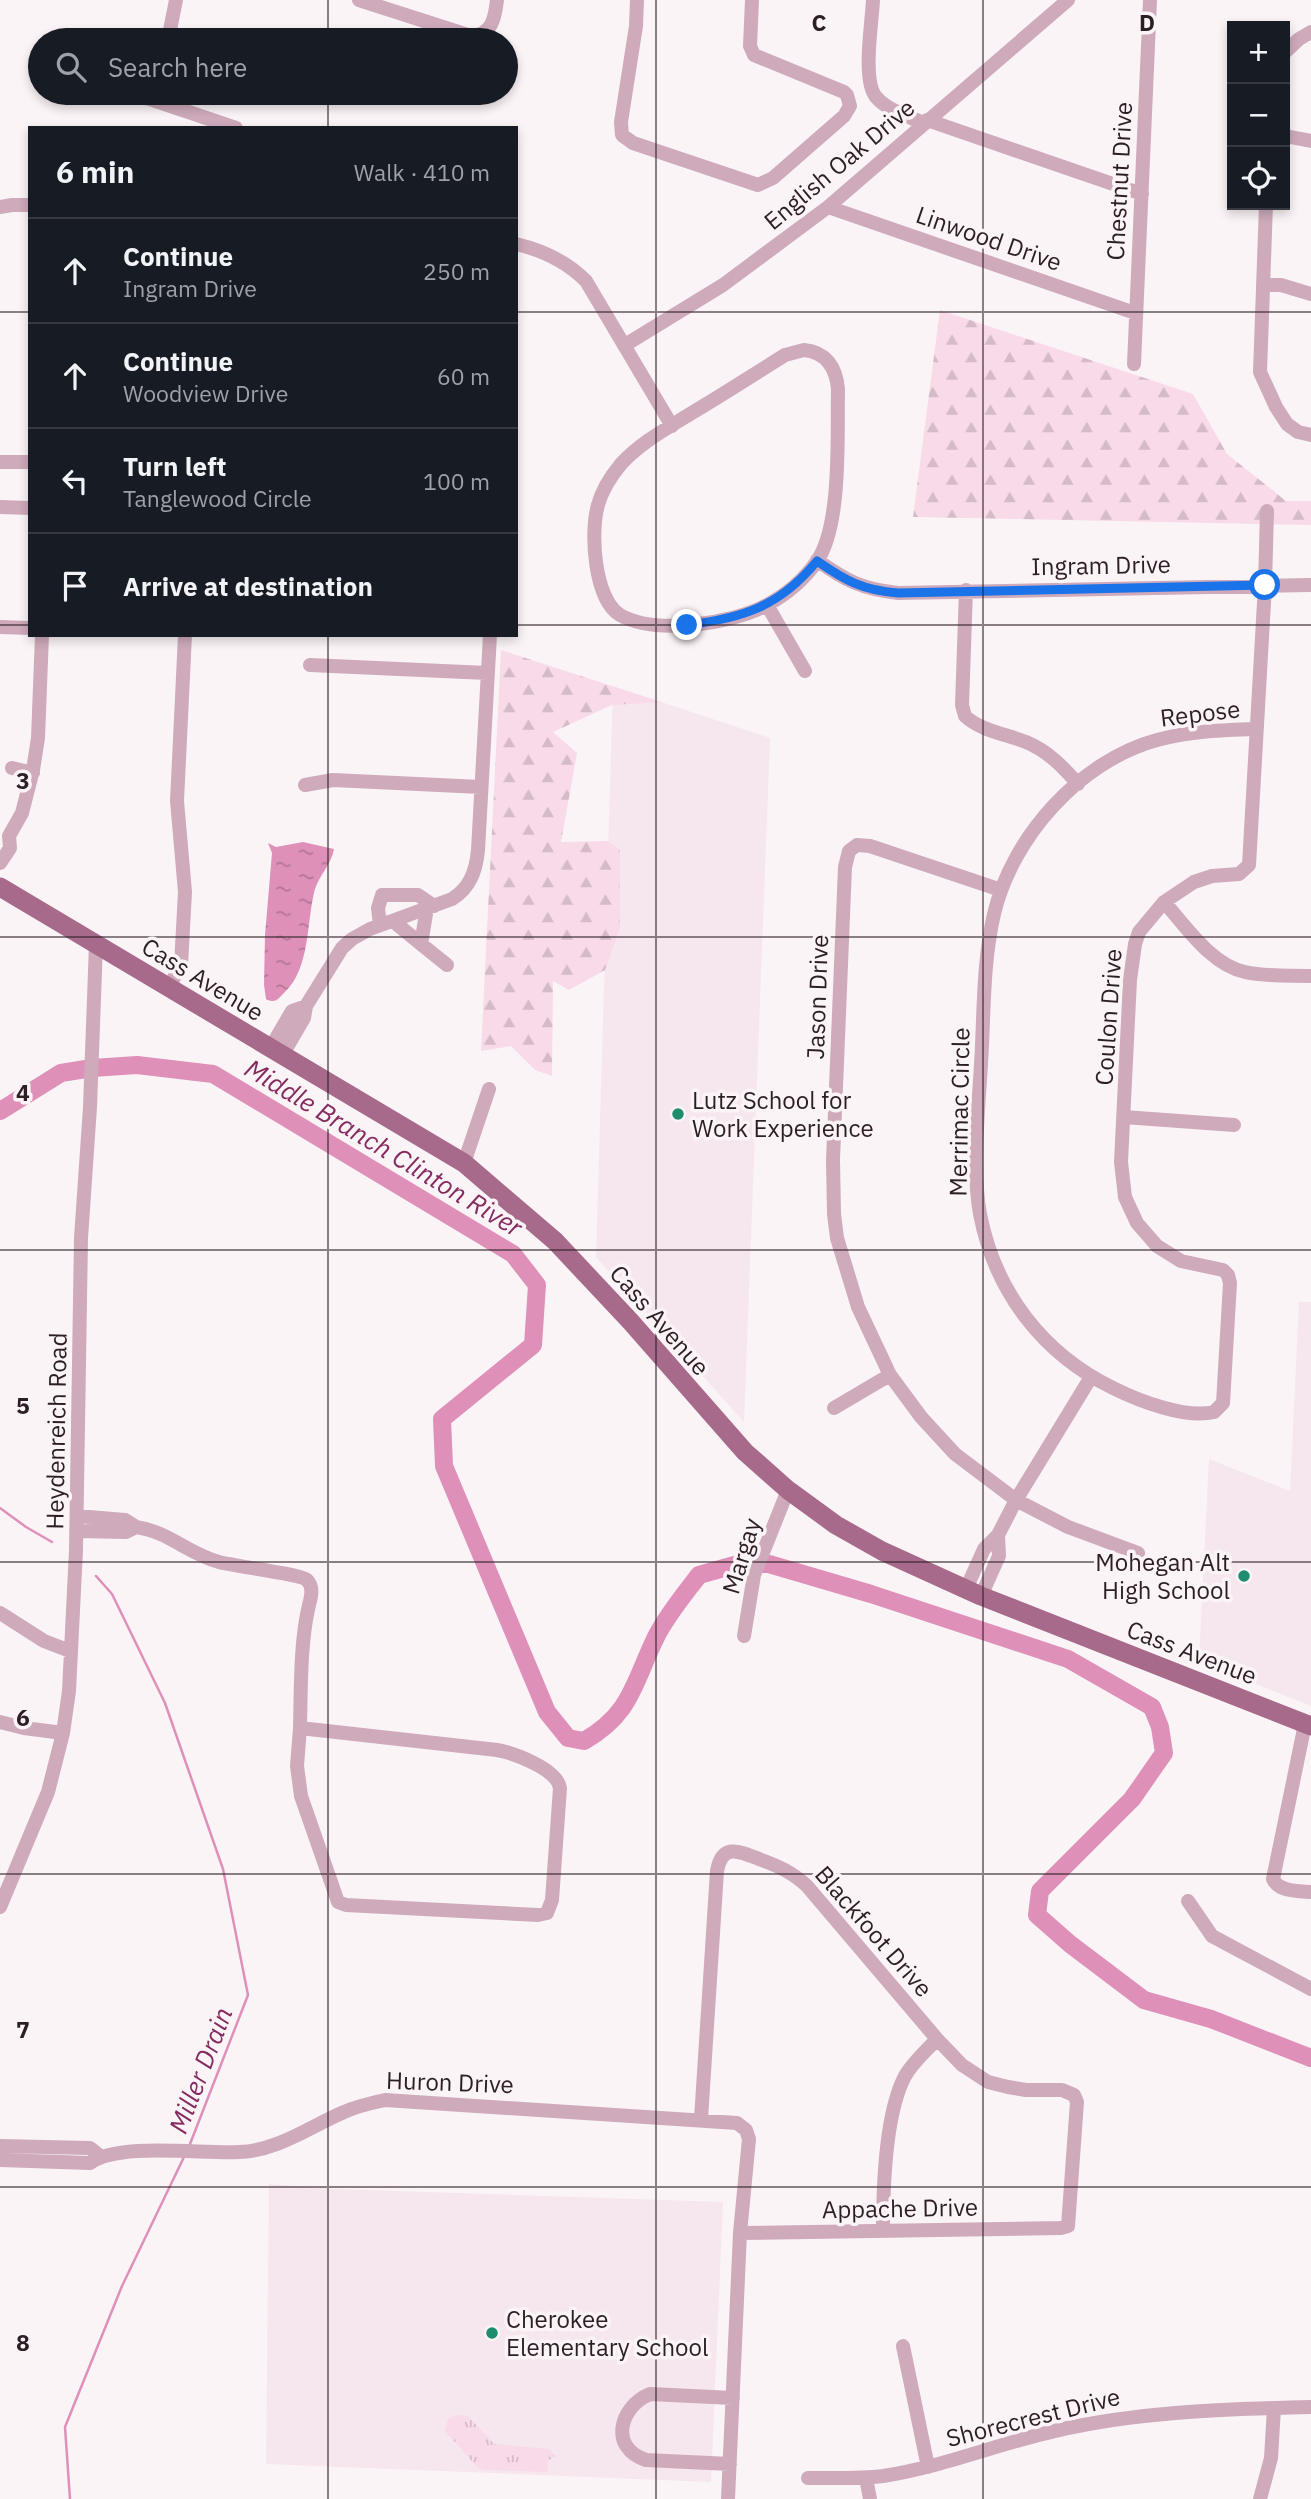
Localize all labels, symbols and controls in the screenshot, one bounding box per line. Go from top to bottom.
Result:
text: C [812,7,827,37]
text: D [1139,7,1155,37]
map controls [1227,21,1290,210]
button: + [1227,21,1290,84]
search box [28,28,518,105]
icon: search [52,48,90,86]
text: Search here [108,50,247,84]
button: − [1227,84,1290,147]
street label: English Oak Drive [757,91,921,237]
street label: Chestnut Drive [1099,101,1139,261]
button: locate [1227,147,1290,210]
text: 6 min [56,152,134,191]
text: Walk · 410 m [354,157,490,187]
street label: Linwood Drive [912,198,1066,278]
text: Continue [123,239,233,273]
icon: ahead [56,252,94,290]
text: 250 m [423,256,490,286]
text: Ingram Drive [123,273,257,303]
text: Continue [123,344,233,378]
icon: ahead [56,357,94,395]
text: 60 m [437,361,490,391]
text: Woodview Drive [123,378,288,408]
text: Turn left [123,449,226,483]
icon: left [56,462,94,500]
text: 100 m [423,466,490,496]
text: Tanglewood Circle [123,483,312,513]
street label: Ingram Drive [1031,548,1171,582]
icon: arrive [56,567,94,605]
text: Arrive at destination [123,569,373,603]
route start [1249,569,1280,600]
route end [671,609,702,640]
street label: Repose [1158,692,1242,734]
text: 3 [16,765,30,795]
street label: Cass Avenue [136,930,270,1028]
street label: Jason Drive [799,934,835,1060]
street label: Coulon Drive [1087,948,1129,1086]
street label: Merrimac Circle [942,1027,976,1197]
water label: Middle Branch Clinton River [239,1050,530,1244]
text: 4 [16,1077,30,1107]
place label: Lutz School for Work Experience [692,1084,874,1144]
marker: Lutz School for Work Experience [670,1106,686,1122]
street label: Cass Avenue [603,1258,717,1382]
street label: Heydenreich Road [38,1332,74,1530]
text: 5 [16,1390,30,1420]
street label: Margay [714,1514,768,1598]
place label: Mohegan Alt High School [1095,1546,1230,1606]
marker: Mohegan Alt High School [1236,1568,1252,1584]
street label: Cass Avenue [1122,1613,1262,1691]
text: 6 [16,1702,30,1732]
street label: Blackfoot Drive [808,1859,940,2003]
water label: Miller Drain [160,2002,240,2138]
text: 7 [16,2014,30,2044]
street label: Huron Drive [386,2064,514,2100]
street label: Appache Drive [822,2191,978,2225]
place label: Cherokee Elementary School [506,2303,708,2363]
marker: Cherokee Elementary School [484,2325,500,2341]
text: 8 [16,2327,30,2357]
street label: Shorecrest Drive [943,2380,1123,2454]

